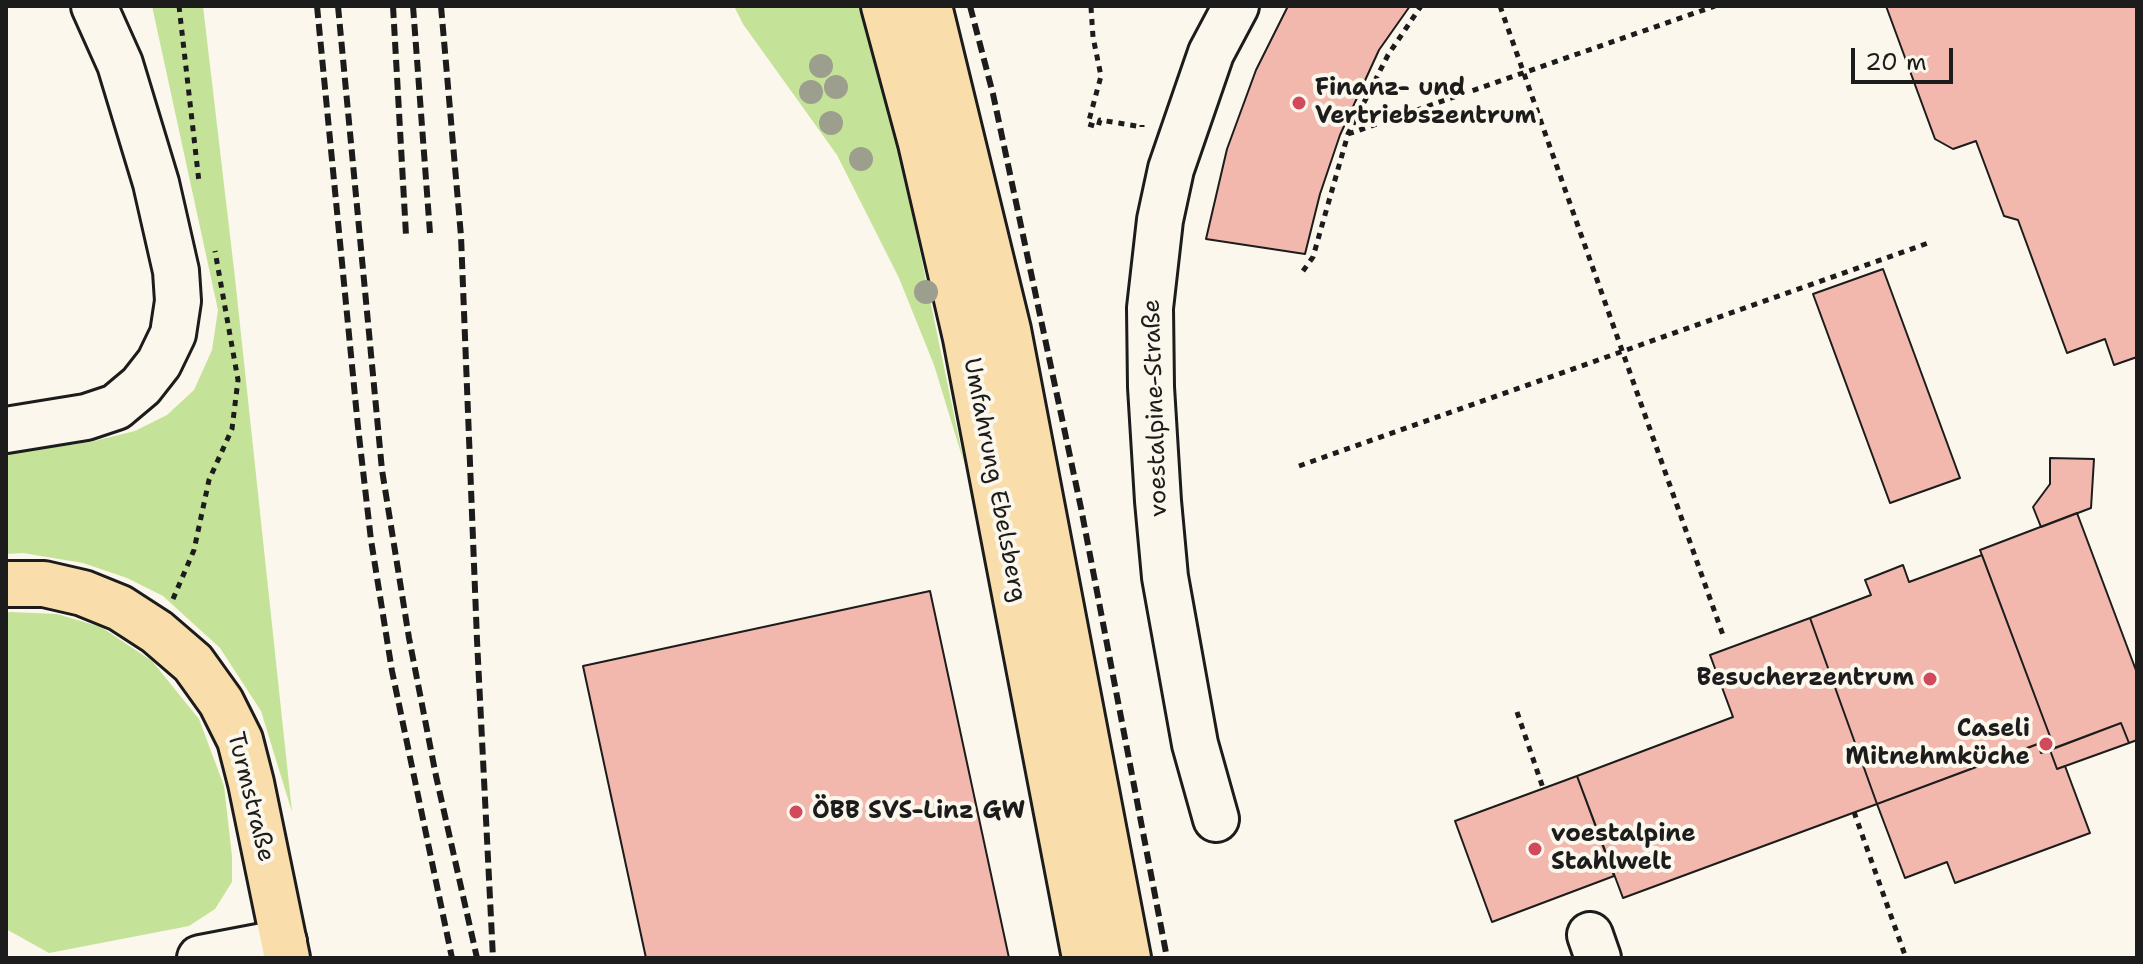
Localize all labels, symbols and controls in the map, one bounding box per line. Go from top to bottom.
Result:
scale bar [1855,32,1957,82]
text: 20 m [1865,46,1927,78]
place label: Finanz- und Vertriebszentrum [1315,75,1536,131]
marker: Finanz- und Vertriebszentrum [1290,94,1308,112]
street label: voestalpine-Straße [1138,299,1174,517]
street label: Umfahrung Ebelsberg [956,355,1032,605]
place label: Besucherzentrum [1696,665,1914,693]
marker: Besucherzentrum [1921,670,1939,688]
place label: Caseli Mitnehmküche [1845,716,2030,772]
street label: Turmstraße [220,729,280,865]
marker: Caseli Mitnehmküche [2037,735,2055,753]
place label: ÖBB SVS-Linz GW [812,798,1025,826]
marker: ÖBB SVS-Linz GW [787,803,805,821]
place label: voestalpine Stahlwelt [1551,821,1696,877]
marker: voestalpine Stahlwelt [1526,840,1544,858]

